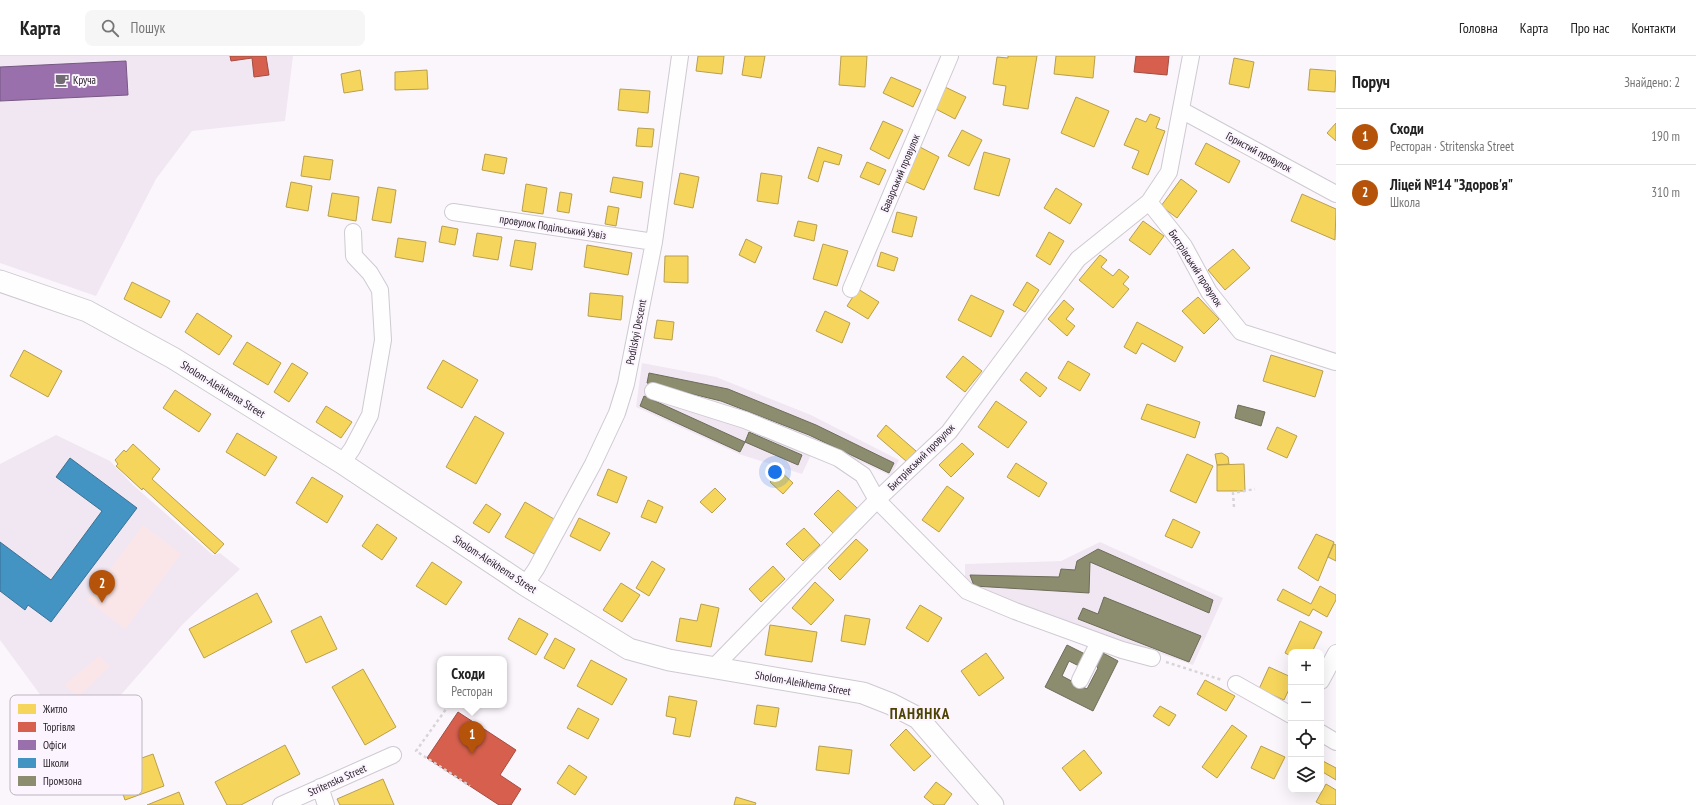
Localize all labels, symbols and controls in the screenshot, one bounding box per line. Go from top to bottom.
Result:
search box [85,10,365,46]
text: Карта [20,16,61,40]
icon: search [99,17,121,39]
text: Пошук [131,18,165,37]
text: Головна [1459,19,1498,37]
text: Карта [1520,19,1548,37]
text: Про нас [1570,19,1610,37]
text: Контакти [1632,19,1676,37]
text: Поруч [1352,71,1390,93]
cafe icon: Круча [54,72,70,88]
place label: Круча [73,73,96,87]
text: Знайдено: 2 [1624,74,1680,91]
text: Сходи [1390,119,1424,138]
text: 1 [1362,128,1368,145]
text: 190 m [1651,128,1680,145]
street label: Гористий провулок [1224,129,1295,176]
street label: Баварський провулок [877,131,923,214]
text: Ресторан · Stritenska Street [1390,138,1514,155]
text: Ліцей №14 "Здоров'я" [1390,175,1513,194]
text: 2 [1362,184,1368,201]
text: 310 m [1651,184,1680,201]
text: Школа [1390,194,1420,211]
street label: провулок Подільський Узвіз [499,212,607,242]
street label: Бистрівський провулок [1166,227,1227,310]
street label: Podilskyi Descent [623,298,649,366]
street label: Sholom-Aleikhema Street [178,357,268,421]
street label: Бистрівський провулок [885,420,958,493]
your location [765,462,785,482]
street label: Sholom-Aleikhema Street [451,532,539,596]
pin: 2 [89,570,115,603]
map controls [1288,649,1324,793]
button: + [1288,649,1324,685]
popup [437,656,507,708]
text: Сходи [451,664,485,683]
street label: Sholom-Aleikhema Street [754,668,852,698]
text: Ресторан [451,683,493,700]
button: − [1288,685,1324,721]
legend [10,695,142,795]
text: Житло [42,702,68,716]
district label: ПАНЯНКА [890,704,950,723]
text: Торгівля [43,720,75,734]
pin: 1 [459,721,485,754]
button: locate [1288,721,1324,757]
text: Офіси [43,738,66,752]
text: Школи [43,756,69,770]
button: layers [1288,757,1324,793]
street label: Stritenska Street [305,761,369,799]
text: Промзона [43,774,82,788]

